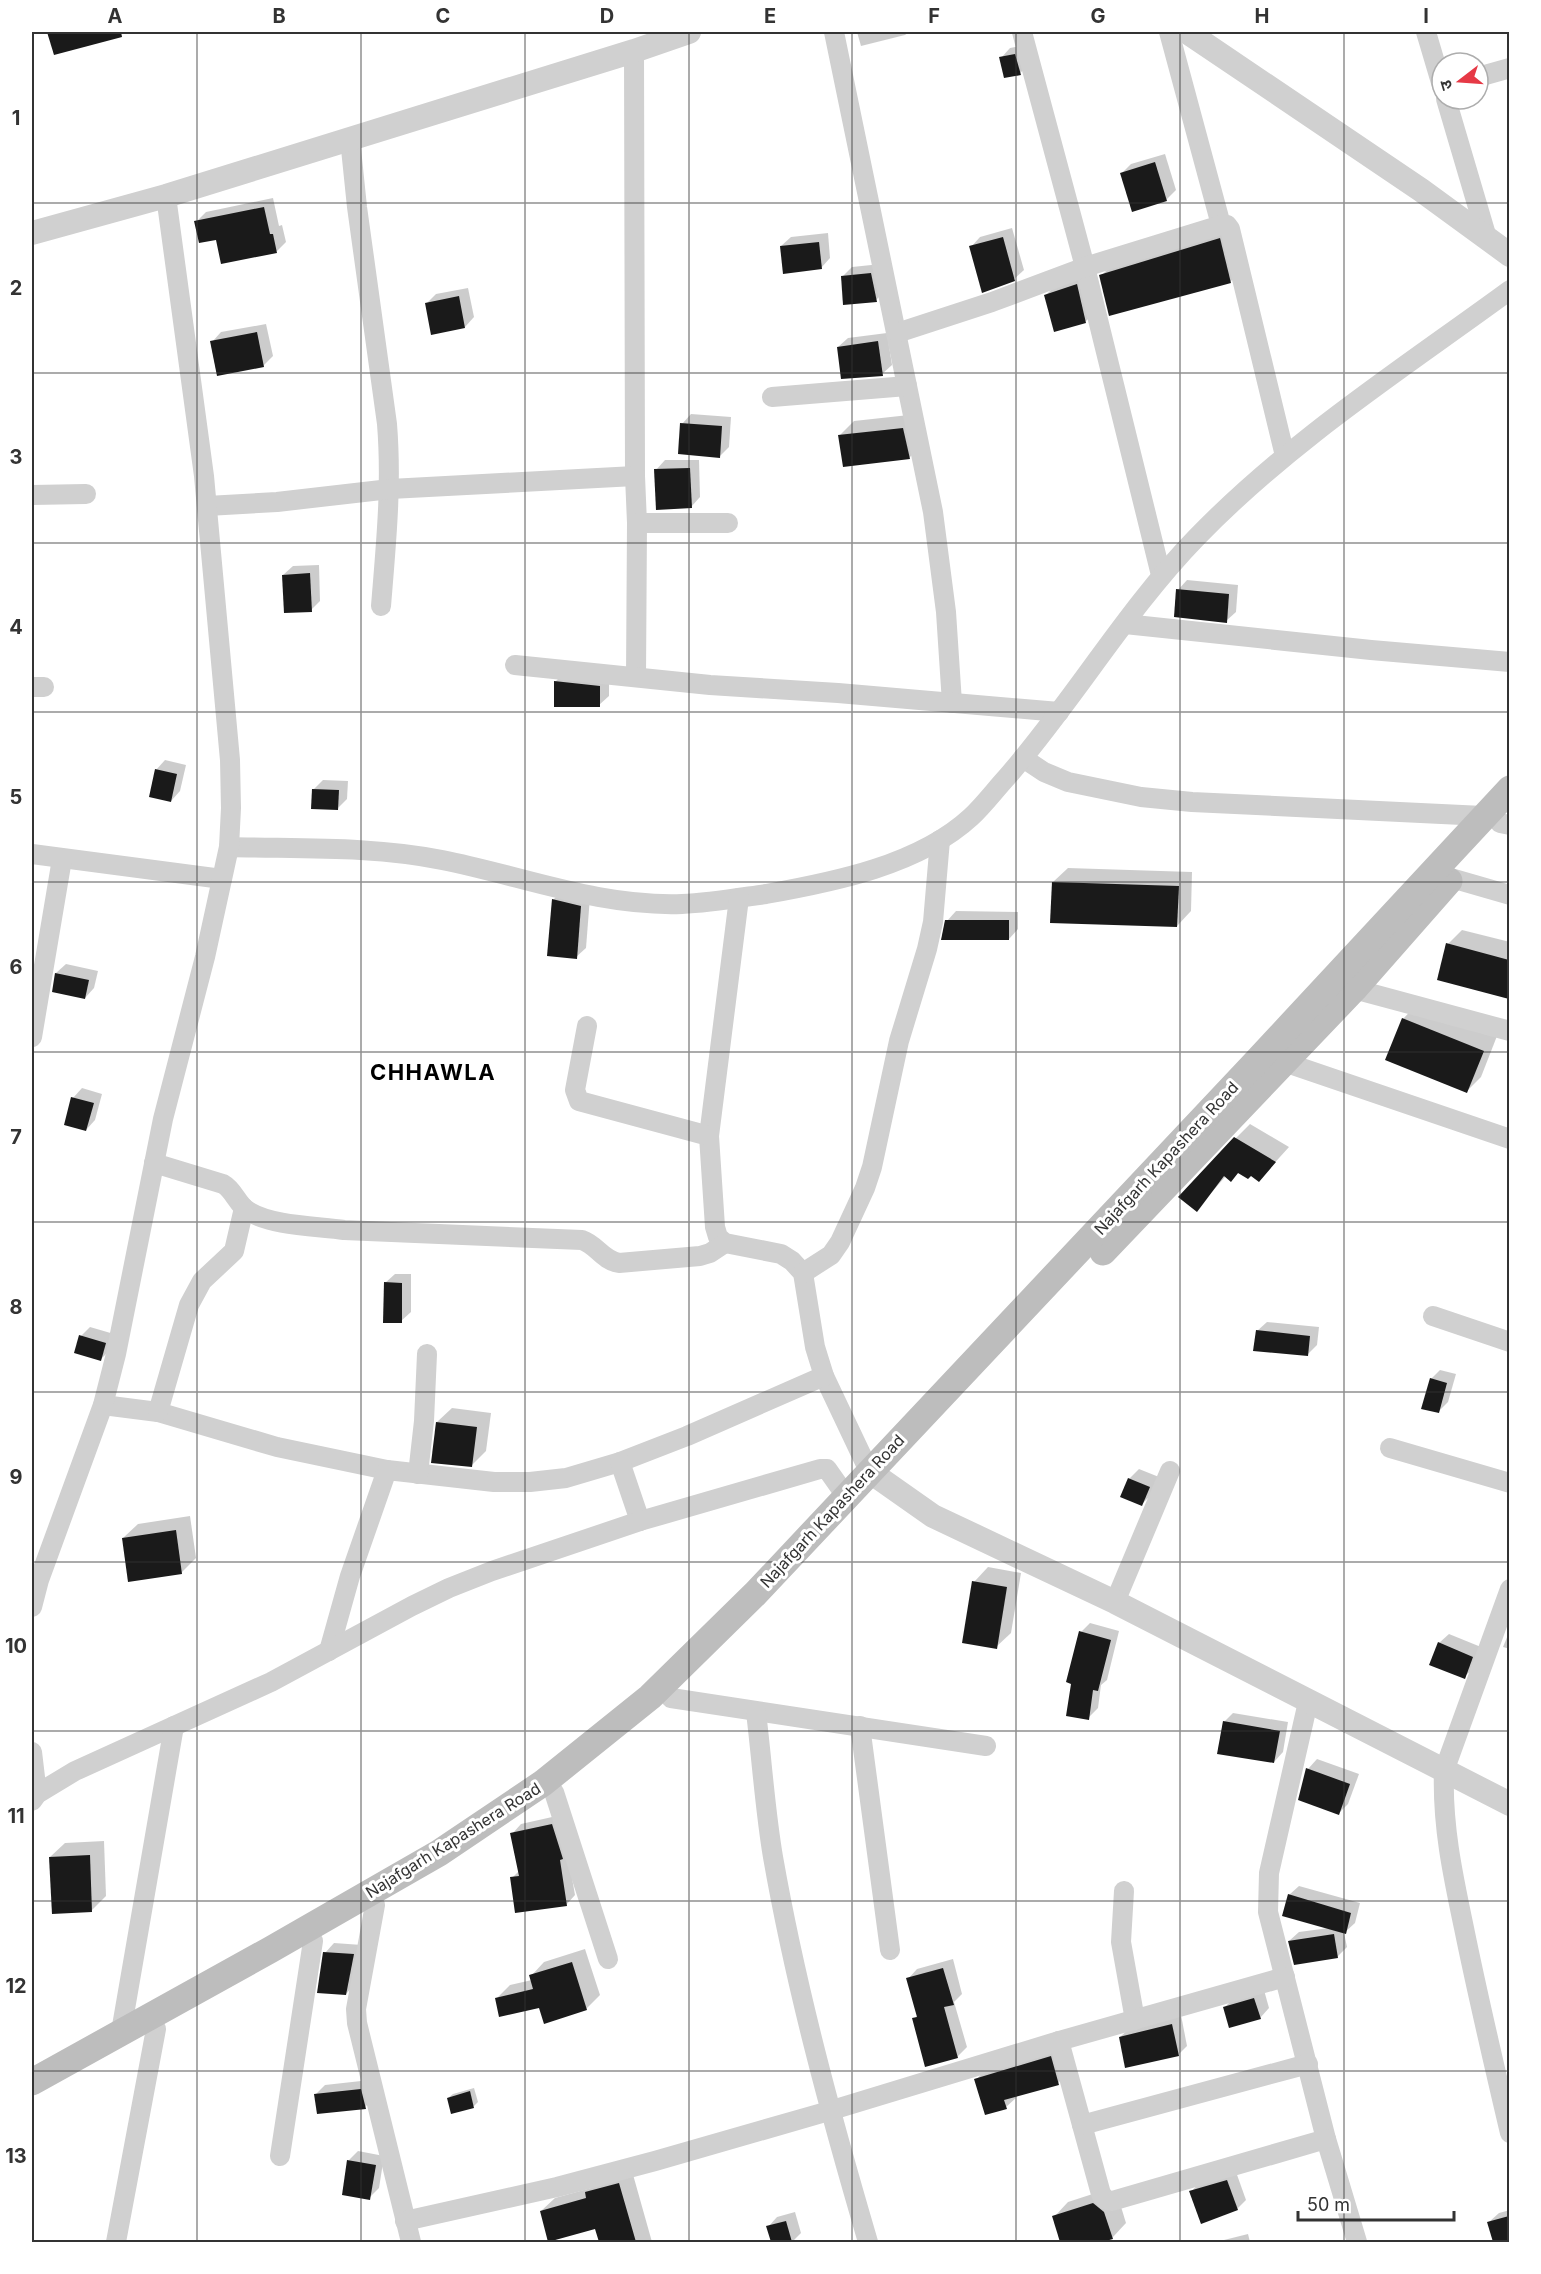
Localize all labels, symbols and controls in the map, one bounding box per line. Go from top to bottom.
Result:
text: A [108,4,123,28]
text: B [272,4,286,28]
text: C [436,4,450,28]
text: D [600,4,614,28]
text: E [764,4,776,28]
text: F [928,4,940,28]
text: G [1090,4,1106,28]
text: H [1255,4,1269,28]
text: I [1423,4,1429,28]
north arrow [1430,51,1490,111]
text: उ [1435,77,1457,93]
text: 1 [12,106,20,130]
text: 2 [10,276,22,300]
text: 3 [10,445,22,469]
text: 4 [9,615,23,639]
text: 5 [10,785,22,809]
text: 6 [10,955,23,979]
district label: CHHAWLA [370,1059,496,1085]
street label: Najafgarh Kapashera Road [1090,1077,1242,1239]
text: 7 [10,1125,22,1149]
text: 8 [9,1295,23,1319]
street label: Najafgarh Kapashera Road [756,1430,908,1592]
text: 9 [10,1465,23,1489]
text: 10 [5,1634,27,1658]
street label: Najafgarh Kapashera Road [362,1778,544,1902]
text: 11 [7,1804,25,1828]
text: 12 [5,1974,27,1998]
text: 13 [5,2144,27,2168]
scale bar [1298,2184,1454,2222]
text: 50 m [1307,2194,1350,2215]

